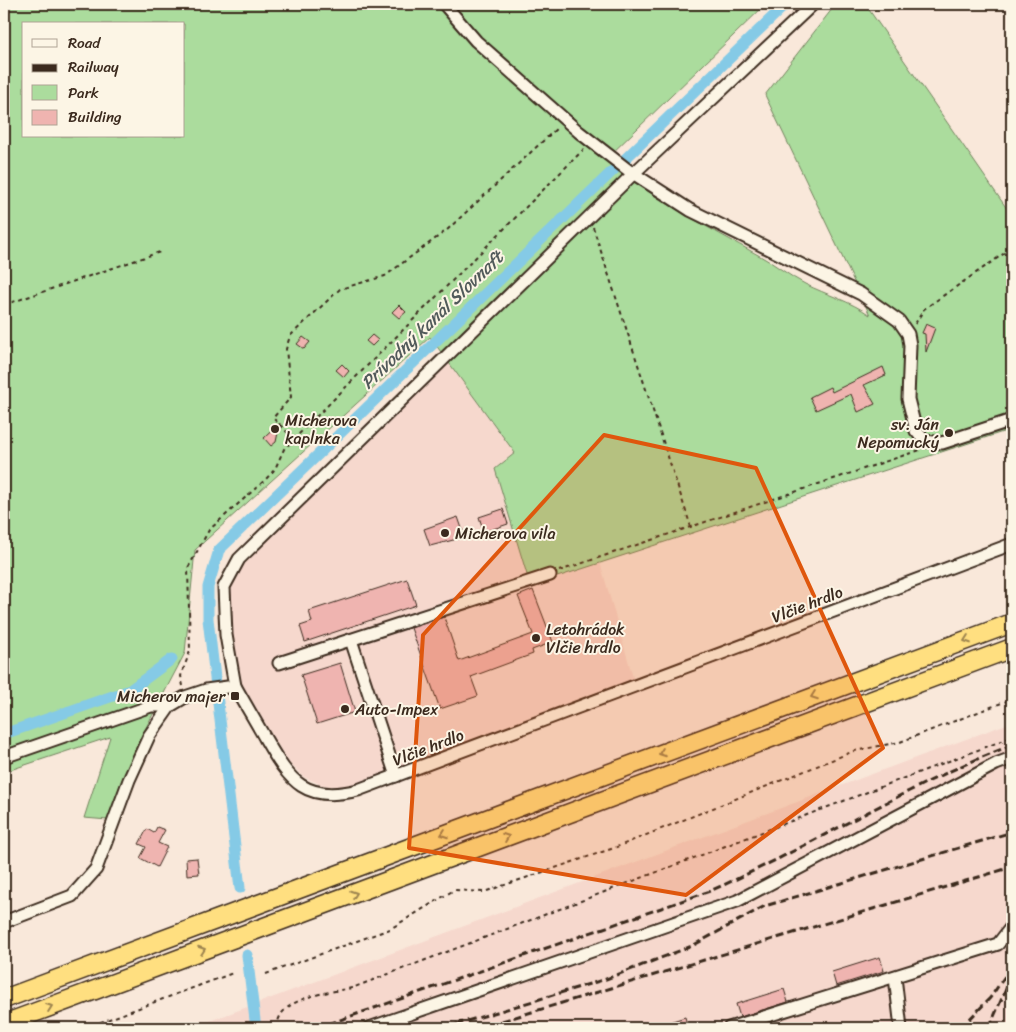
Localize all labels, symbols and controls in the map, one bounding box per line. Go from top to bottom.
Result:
legend [22,22,185,138]
text: Road [68,30,101,56]
text: Railway [68,54,119,80]
text: Park [68,80,99,106]
text: Building [68,104,122,130]
water label: Prívodný kanál Slovnaft [353,241,513,397]
place label: Micherova kaplnka [285,406,357,453]
place label: sv. Ján Nepomucký [857,410,940,457]
marker: Micherova kaplnka [269,423,281,435]
marker: sv. Ján Nepomucký [943,427,955,439]
place label: Micherova vila [455,519,556,548]
marker: Micherova vila [439,527,451,539]
street label: Vlčie hrdlo [767,578,847,631]
place label: Letohrádok Vlčie hrdlo [546,615,625,662]
marker: Letohrádok Vlčie hrdlo [530,632,542,644]
one-way arrow [963,634,971,644]
place label: Micherov majer [117,682,226,711]
marker: Micherov majer [229,690,241,702]
one-way arrow [810,690,819,700]
place label: Auto-Impex [354,695,439,724]
marker: Auto-Impex [339,703,351,715]
street label: Vlčie hrdlo [388,721,468,774]
one-way arrow [658,747,667,757]
one-way arrow [440,828,449,838]
one-way arrow [501,833,510,843]
one-way arrow [349,889,358,900]
one-way arrow [197,946,205,956]
one-way arrow [45,1003,53,1013]

